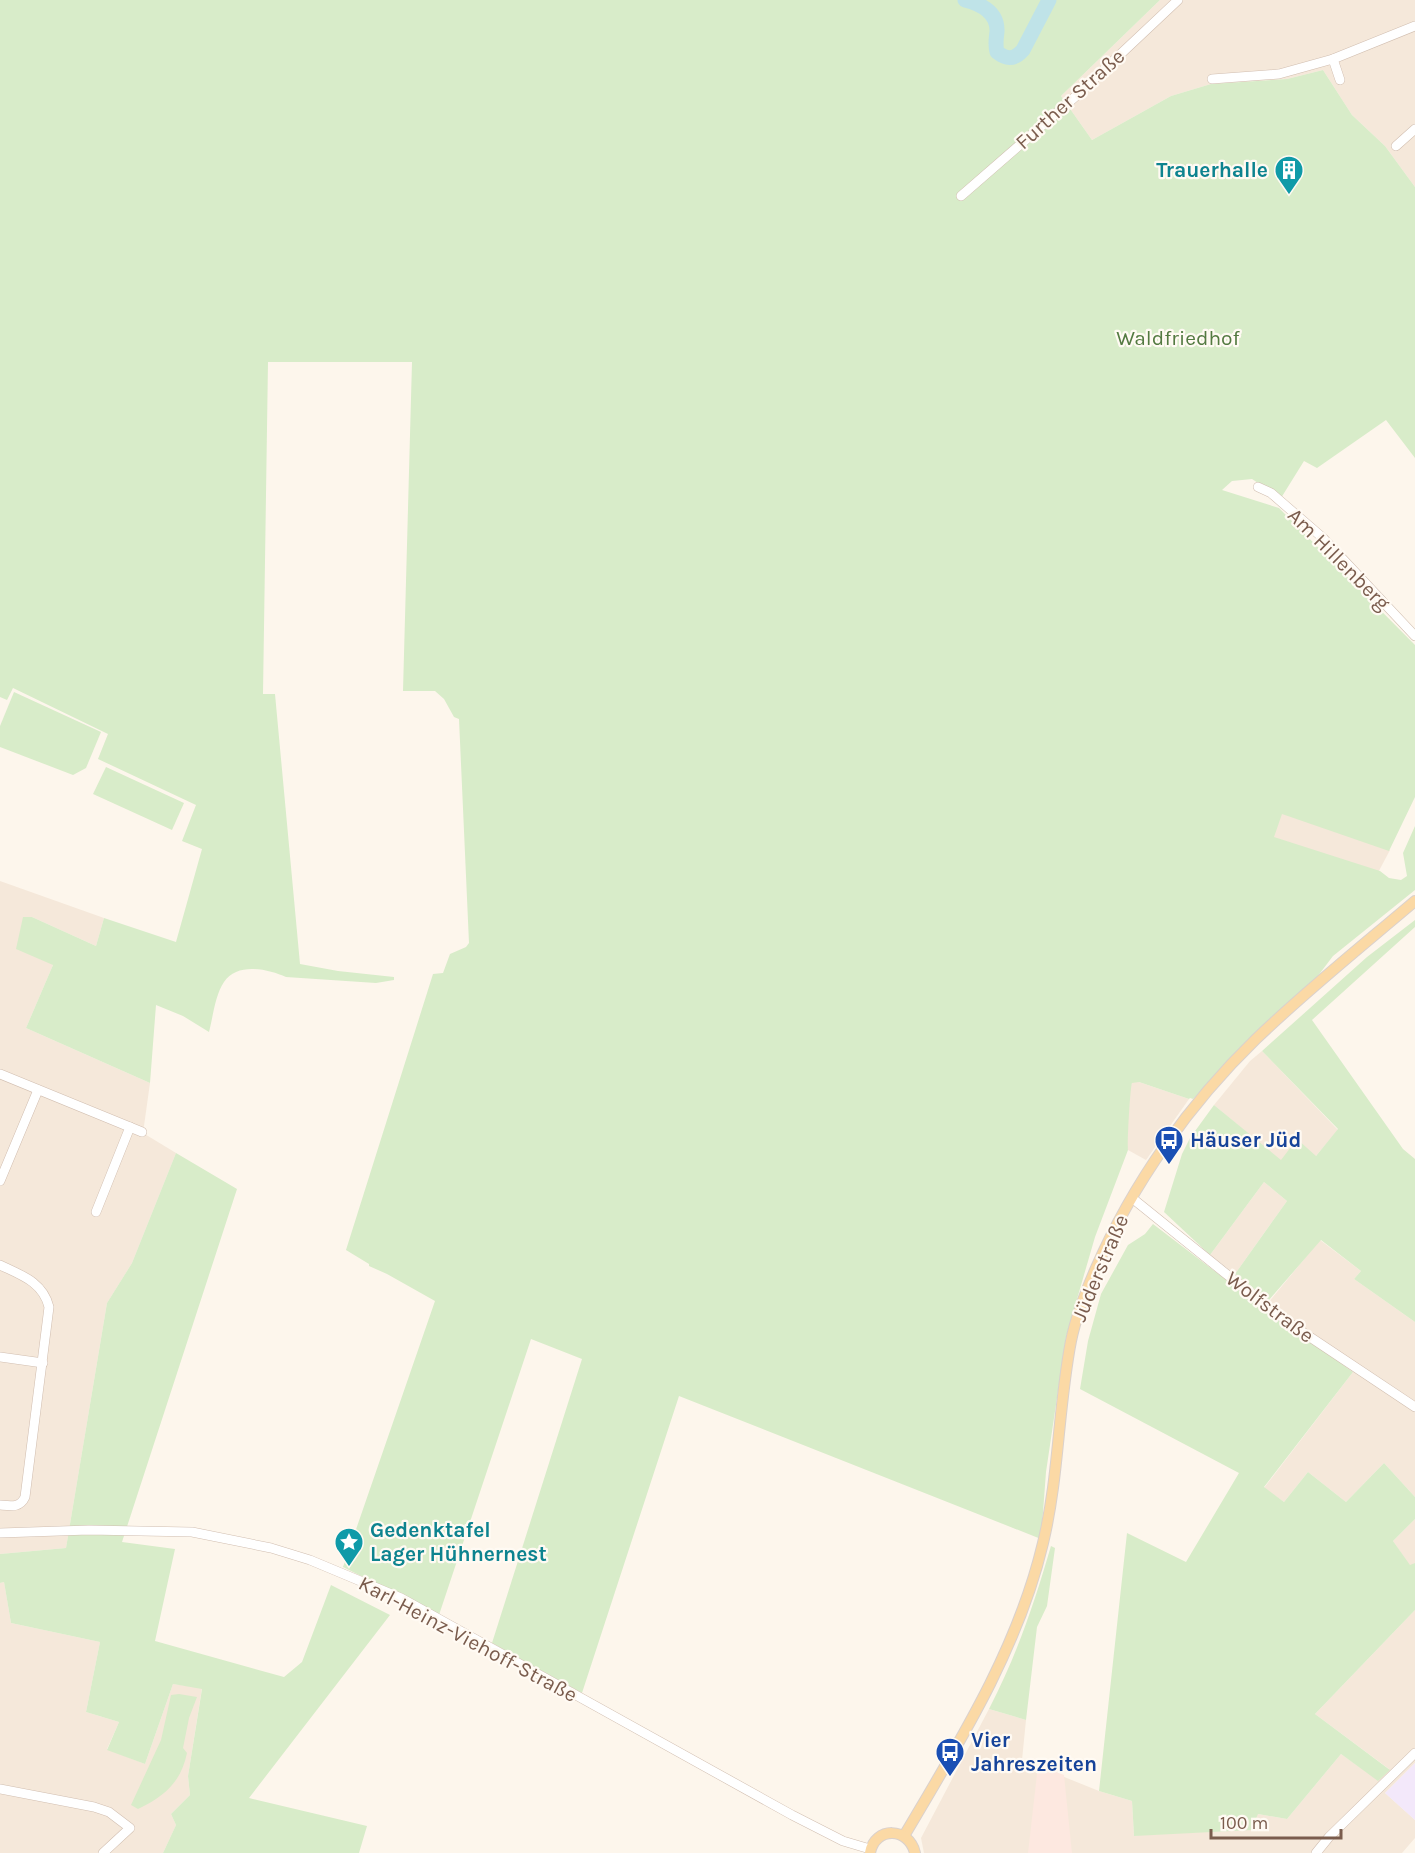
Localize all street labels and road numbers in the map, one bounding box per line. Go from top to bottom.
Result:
street label: Further Straße [1011,44,1129,154]
street label: Am Hillenberg [1283,503,1395,615]
street label: Jüderstraße [1067,1211,1133,1325]
street label: Wolfstraße [1221,1266,1319,1348]
street label: Karl-Heinz-Viehoff-Straße [355,1571,581,1707]

